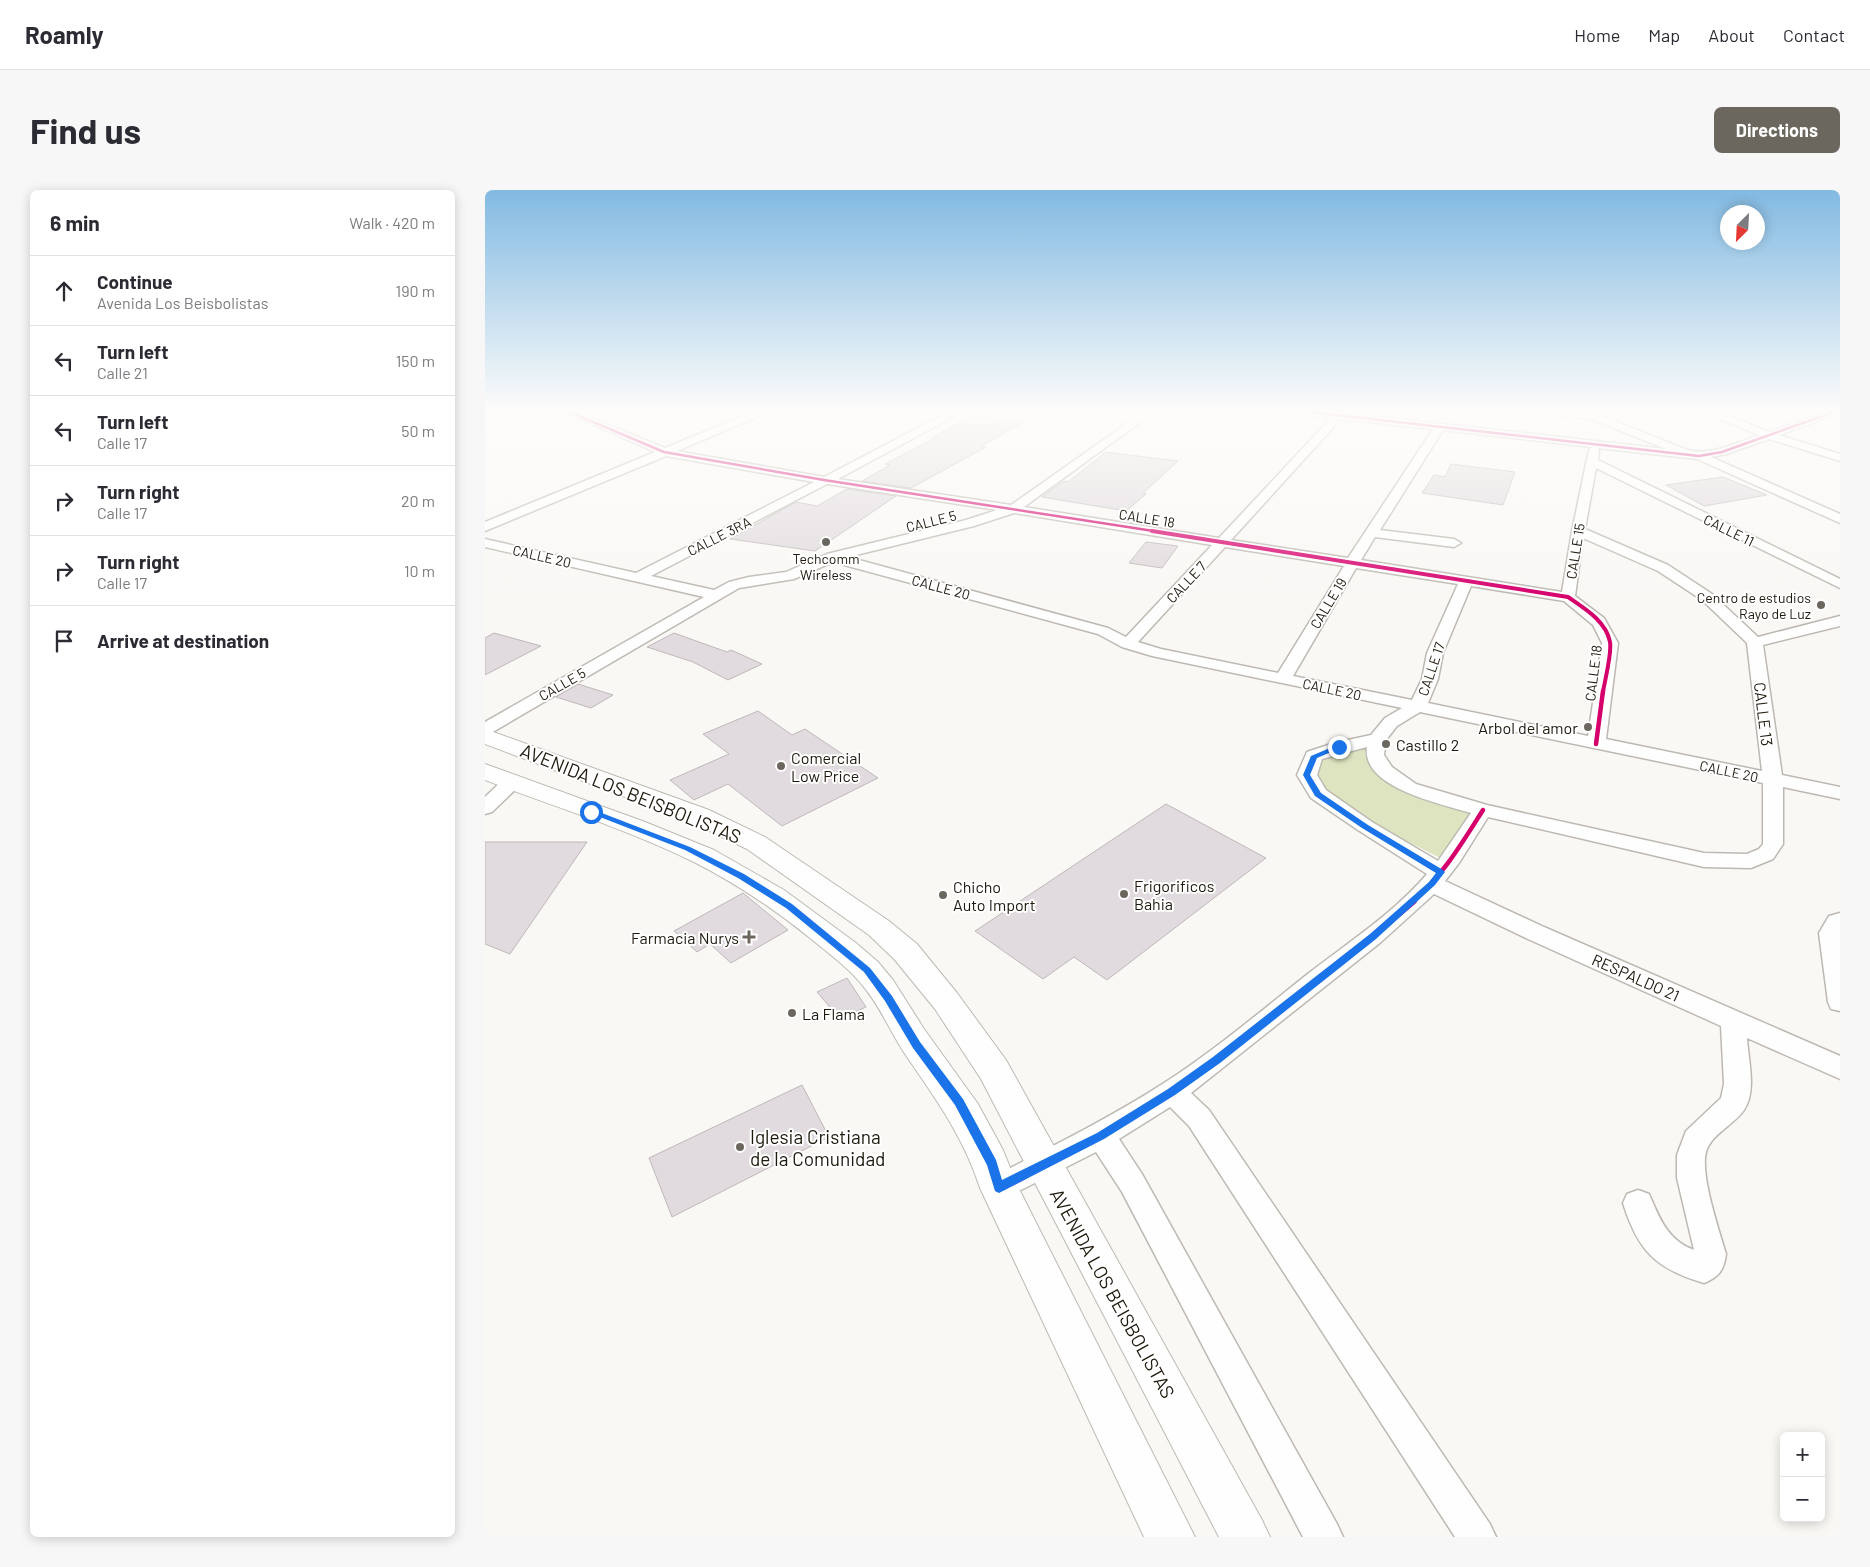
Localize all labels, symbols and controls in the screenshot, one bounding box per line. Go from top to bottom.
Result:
text: Roamly [25,20,104,49]
text: Home [1574,24,1620,46]
text: Map [1648,24,1680,46]
text: About [1708,24,1755,46]
text: Contact [1783,24,1845,46]
button: Directions [1714,107,1840,153]
text: Find us [30,109,141,151]
north arrow [1720,205,1765,250]
text: 6 min [50,210,100,235]
text: Walk · 420 m [349,213,435,232]
text: Continue [97,270,173,293]
icon: ahead [50,277,78,305]
text: 190 m [396,281,435,300]
text: Avenida Los Beisbolistas [97,293,268,312]
text: Turn left [97,340,168,363]
icon: left [50,347,78,375]
text: 150 m [396,351,435,370]
text: Calle 21 [97,363,148,382]
text: Turn left [97,410,168,433]
icon: left [50,417,78,445]
text: 50 m [401,421,435,440]
text: Calle 17 [97,433,147,452]
text: Turn right [97,480,179,503]
icon: right [50,487,78,515]
text: 20 m [401,491,435,510]
text: Calle 17 [97,503,147,522]
street label: CALLE 18 [1118,505,1176,531]
street label: CALLE 5 [904,507,958,535]
street label: CALLE 11 [1701,511,1757,549]
street label: CALLE 3RA [684,513,754,559]
street label: CALLE 15 [1562,522,1588,580]
marker: Techcomm Wireless [820,536,832,548]
street label: CALLE 20 [511,541,573,571]
text: Turn right [97,550,179,573]
place label: Techcomm Wireless [792,550,860,583]
icon: right [50,557,78,585]
street label: CALLE 7 [1162,557,1210,606]
text: 10 m [404,561,435,580]
street label: CALLE 20 [910,571,972,603]
text: Calle 17 [97,573,147,592]
street label: CALLE 19 [1306,574,1350,632]
place label: Centro de estudios Rayo de Luz [1697,589,1811,622]
marker: Centro de estudios Rayo de Luz [1815,599,1827,611]
icon: arrive [50,627,78,655]
text: Arrive at destination [97,629,269,652]
street label: CALLE 17 [1414,640,1448,698]
street label: CALLE 18 [1581,644,1605,702]
street label: CALLE 5 [536,664,588,704]
street label: CALLE 20 [1301,674,1363,704]
street label: CALLE 13 [1751,681,1777,747]
place label: Arbol del amor [1478,718,1578,737]
marker: Arbol del amor [1582,721,1594,733]
place label: Castillo 2 [1396,735,1459,754]
route end [1328,736,1351,759]
street label: AVENIDA LOS BEISBOLISTAS [517,738,745,848]
marker: Castillo 2 [1380,738,1392,750]
place label: Comercial Low Price [791,748,861,785]
street label: CALLE 20 [1698,756,1760,786]
marker: Comercial Low Price [775,760,787,772]
route start [580,801,603,824]
place label: Frigorificos Bahia [1134,876,1214,913]
place label: Chicho Auto Import [953,877,1035,914]
marker: Frigorificos Bahia [1118,888,1130,900]
marker: Chicho Auto Import [937,889,949,901]
place label: Farmacia Nurys [631,928,739,947]
marker: Farmacia Nurys [743,931,755,943]
street label: RESPALDO 21 [1589,949,1683,1005]
place label: La Flama [802,1004,865,1023]
marker: La Flama [786,1007,798,1019]
place label: Iglesia Cristiana de la Comunidad [750,1125,886,1170]
marker: Iglesia Cristiana de la Comunidad [734,1141,746,1153]
street label: AVENIDA LOS BEISBOLISTAS [1046,1184,1180,1402]
map controls [1780,1432,1825,1522]
button: + [1780,1432,1825,1477]
button: − [1780,1477,1825,1522]

